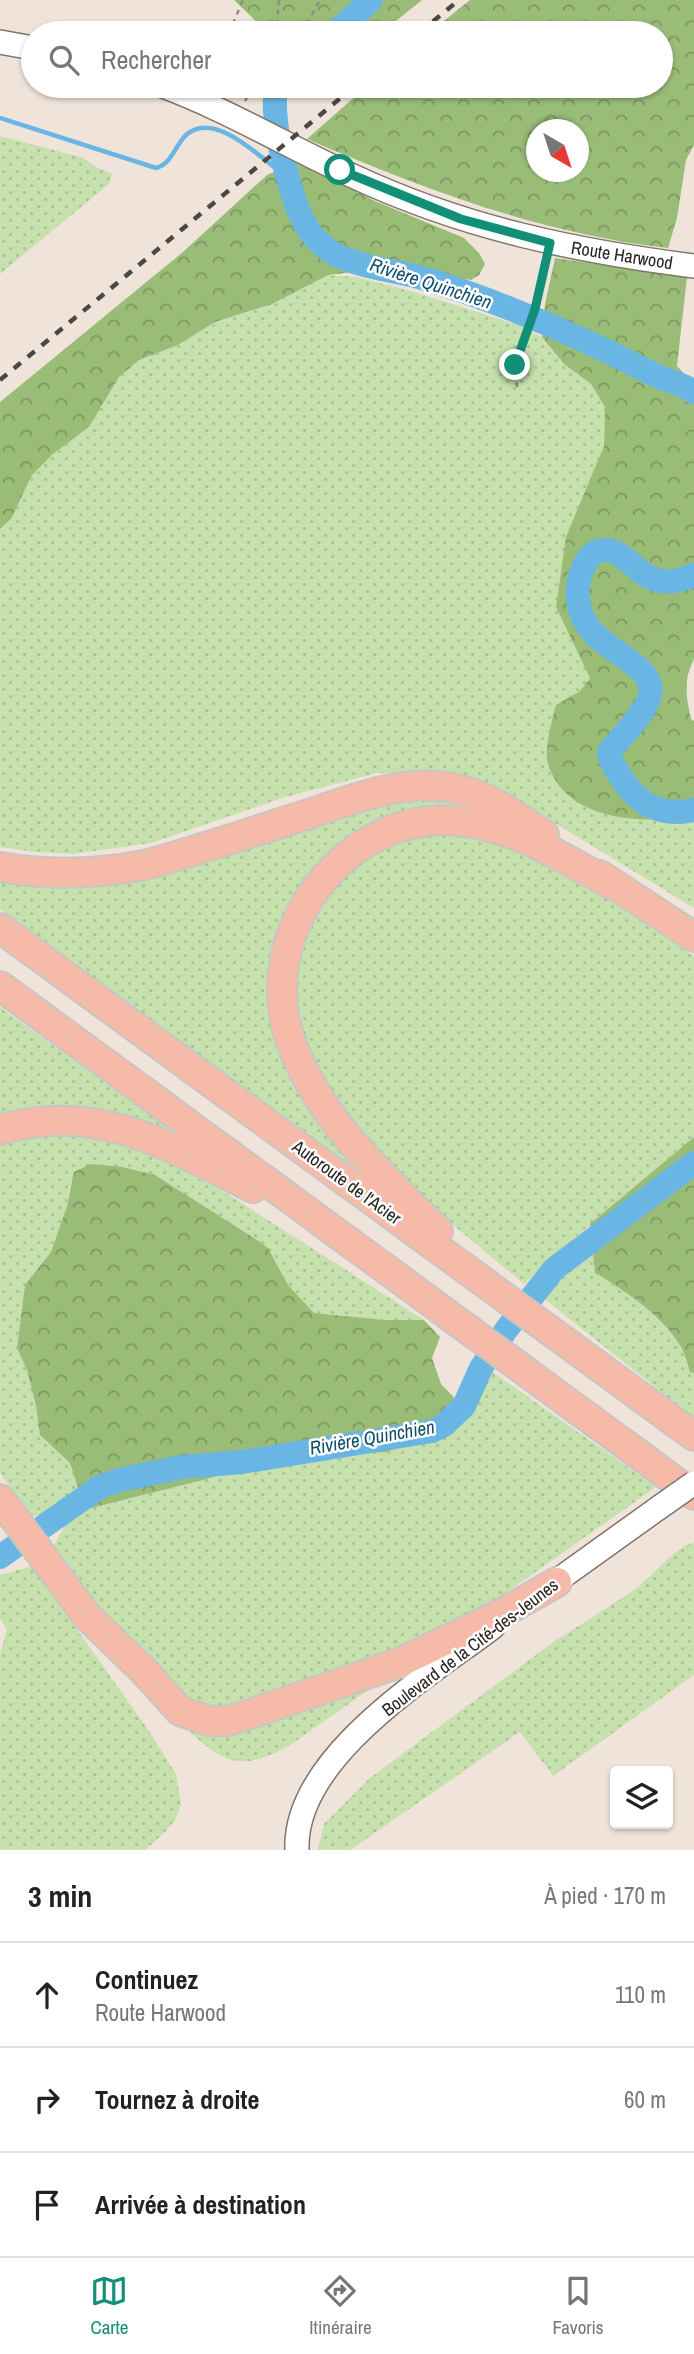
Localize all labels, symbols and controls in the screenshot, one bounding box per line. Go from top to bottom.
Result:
search box [21,21,673,98]
icon: search [45,41,83,79]
text: Rechercher [101,42,211,77]
north arrow [526,119,589,182]
route start [324,154,355,185]
street label: Route Harwood [569,235,675,275]
water label: Rivière Quinchien [367,251,495,315]
route end [499,349,530,380]
street label: Autoroute de l'Acier [287,1133,407,1230]
water label: Rivière Quinchien [307,1413,437,1461]
street label: Boulevard de la Cité-des-Jeunes [377,1572,563,1722]
map controls [610,1766,673,1829]
button: layers [610,1766,673,1829]
text: 3 min [28,1876,92,1916]
text: À pied · 170 m [544,1880,666,1911]
text: Continuez [95,1962,198,1997]
icon: ahead [28,1976,66,2014]
text: 110 m [615,1979,666,2010]
text: Route Harwood [95,1997,226,2028]
icon: right [28,2081,66,2119]
text: Tournez à droite [95,2082,259,2117]
text: 60 m [624,2084,666,2115]
icon: arrive [28,2186,66,2224]
text: Arrivée à destination [95,2187,306,2222]
tab: Carte [90,2272,129,2340]
tab: Itinéraire [309,2272,372,2340]
tab: Favoris [552,2272,604,2340]

